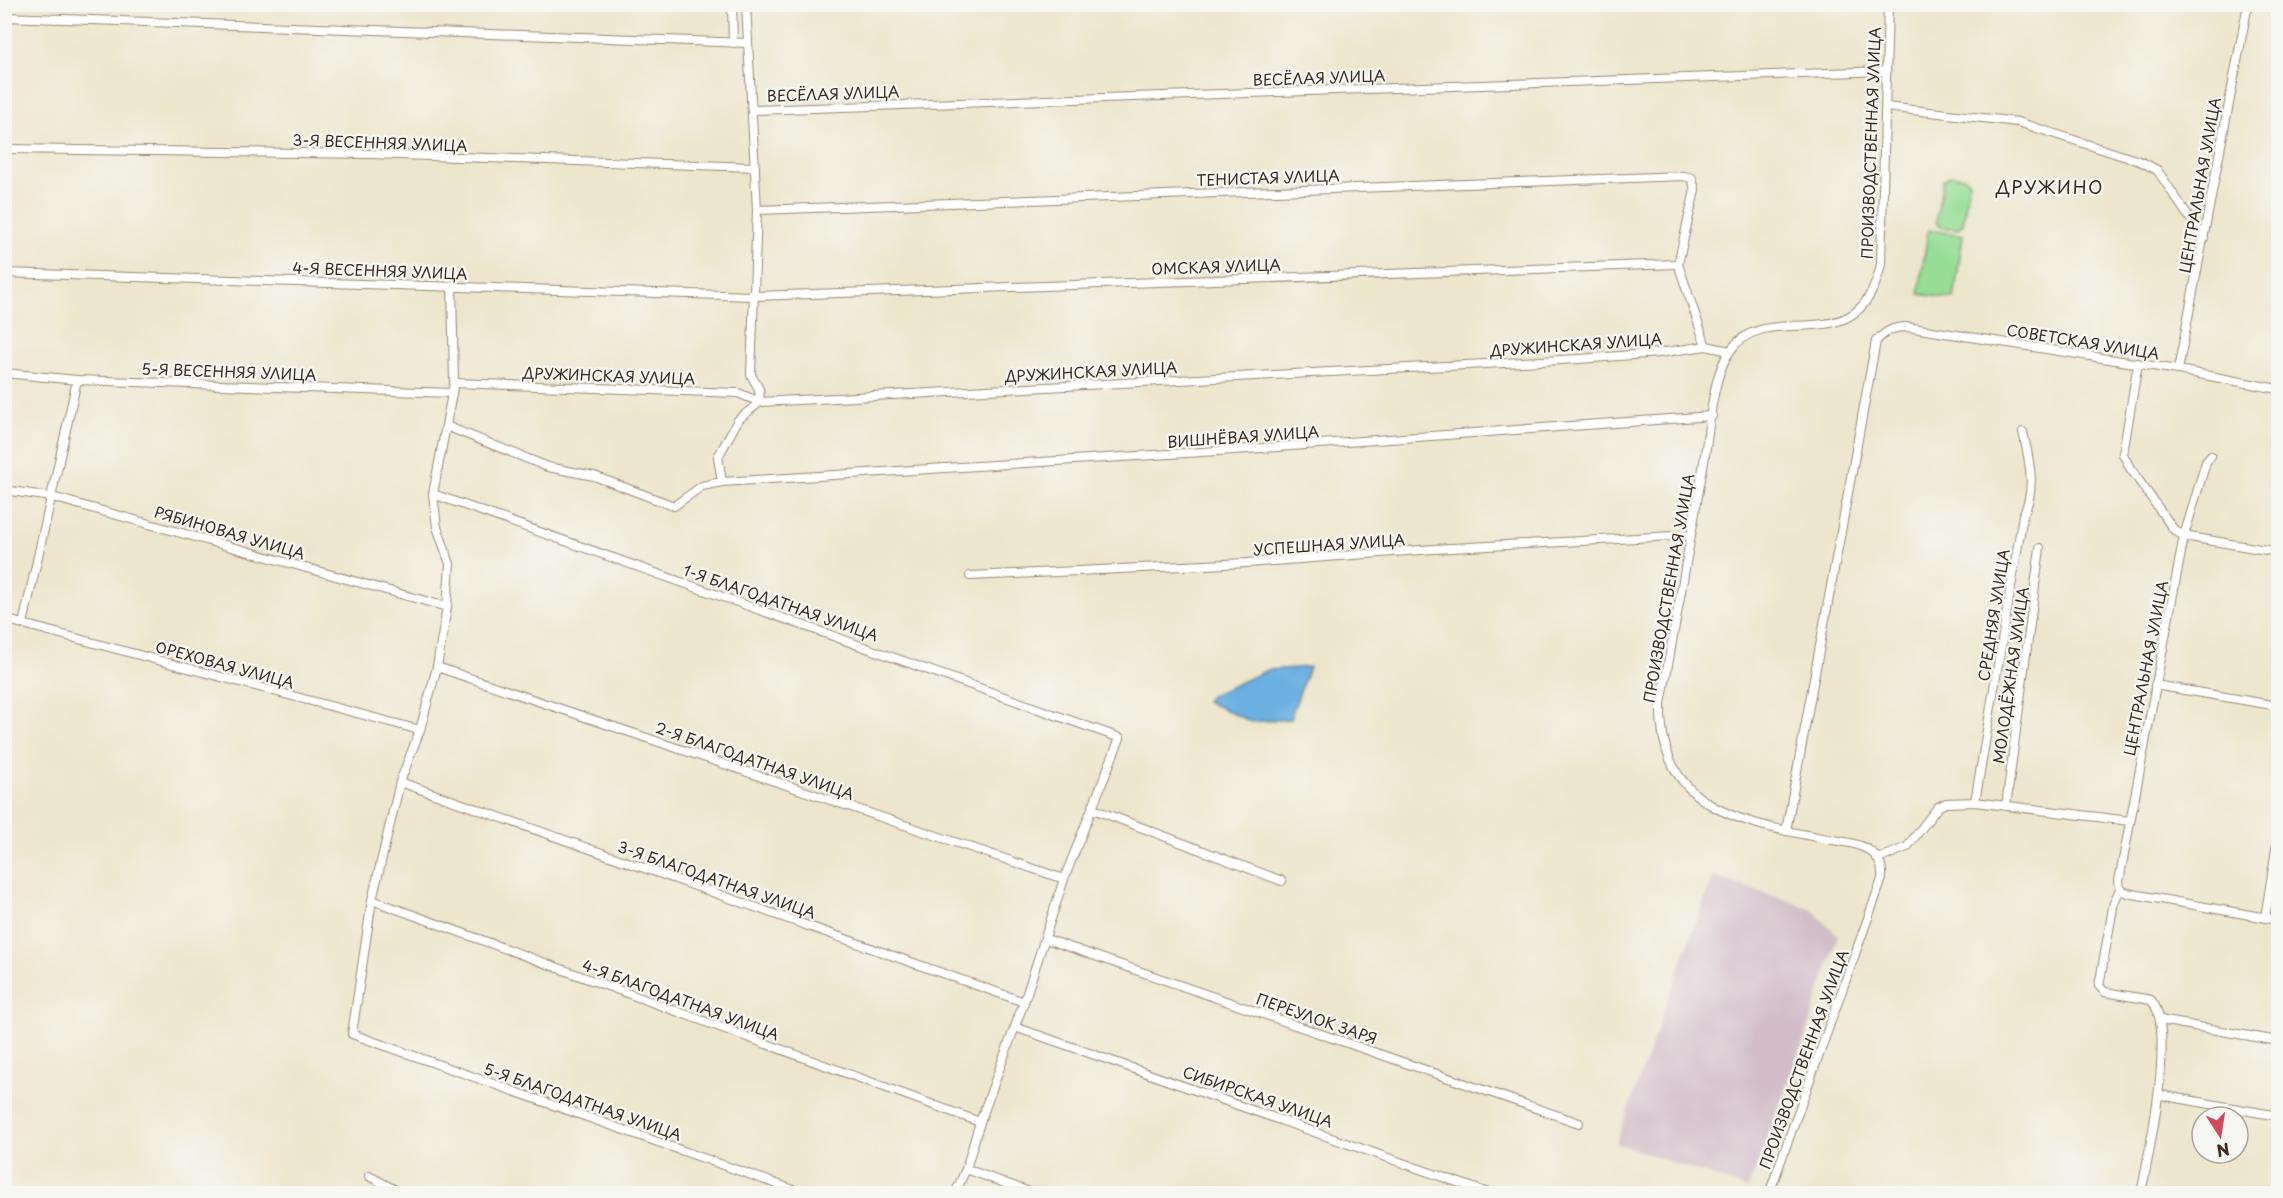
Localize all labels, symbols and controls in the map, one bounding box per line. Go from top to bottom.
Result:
street label: ПРОИЗВОДСТВЕННАЯ УЛИЦА [1854,27,1886,259]
street label: ВЕСЁЛАЯ УЛИЦА [1252,63,1386,91]
street label: ВЕСЁЛАЯ УЛИЦА [766,79,900,107]
street label: ЦЕНТРАЛЬНАЯ УЛИЦА [2172,95,2226,275]
street label: 3-Я ВЕСЕННЯЯ УЛИЦА [292,127,468,157]
street label: ТЕНИСТАЯ УЛИЦА [1196,163,1340,191]
district label: ДРУЖИНО [1995,173,2104,200]
street label: ОМСКАЯ УЛИЦА [1151,252,1281,280]
street label: 4-Я ВЕСЕННЯЯ УЛИЦА [292,255,468,285]
street label: СОВЕТСКАЯ УЛИЦА [2005,318,2161,364]
street label: ДРУЖИНСКАЯ УЛИЦА [1488,327,1663,362]
street label: ДРУЖИНСКАЯ УЛИЦА [1003,355,1178,387]
street label: 5-Я ВЕСЕННЯЯ УЛИЦА [141,356,317,386]
street label: ДРУЖИНСКАЯ УЛИЦА [521,360,696,390]
street label: ВИШНЁВАЯ УЛИЦА [1166,419,1320,453]
street label: ПРОИЗВОДСТВЕННАЯ УЛИЦА [1637,472,1699,704]
street label: РЯБИНОВАЯ УЛИЦА [152,499,308,565]
street label: УСПЕШНАЯ УЛИЦА [1252,527,1406,561]
street label: СРЕДНЯЯ УЛИЦА [1971,547,2015,683]
street label: 1-Я БЛАГОДАТНАЯ УЛИЦА [680,558,882,646]
street label: ЦЕНТРАЛЬНАЯ УЛИЦА [2117,578,2173,758]
street label: МОЛОДЁЖНАЯ УЛИЦА [1986,585,2034,765]
street label: ОРЕХОВАЯ УЛИЦА [153,634,297,694]
street label: 2-Я БЛАГОДАТНАЯ УЛИЦА [653,715,857,805]
street label: 3-Я БЛАГОДАТНАЯ УЛИЦА [615,834,819,924]
street label: ПРОИЗВОДСТВЕННАЯ УЛИЦА [1752,946,1854,1172]
street label: 4-Я БЛАГОДАТНАЯ УЛИЦА [579,953,783,1045]
street label: ПЕРЕУЛОК ЗАРЯ [1253,987,1381,1049]
street label: 5-Я БЛАГОДАТНАЯ УЛИЦА [481,1056,685,1146]
street label: СИБИРСКАЯ УЛИЦА [1180,1059,1336,1133]
north arrow [2190,1105,2250,1165]
text: N [2215,1138,2232,1164]

